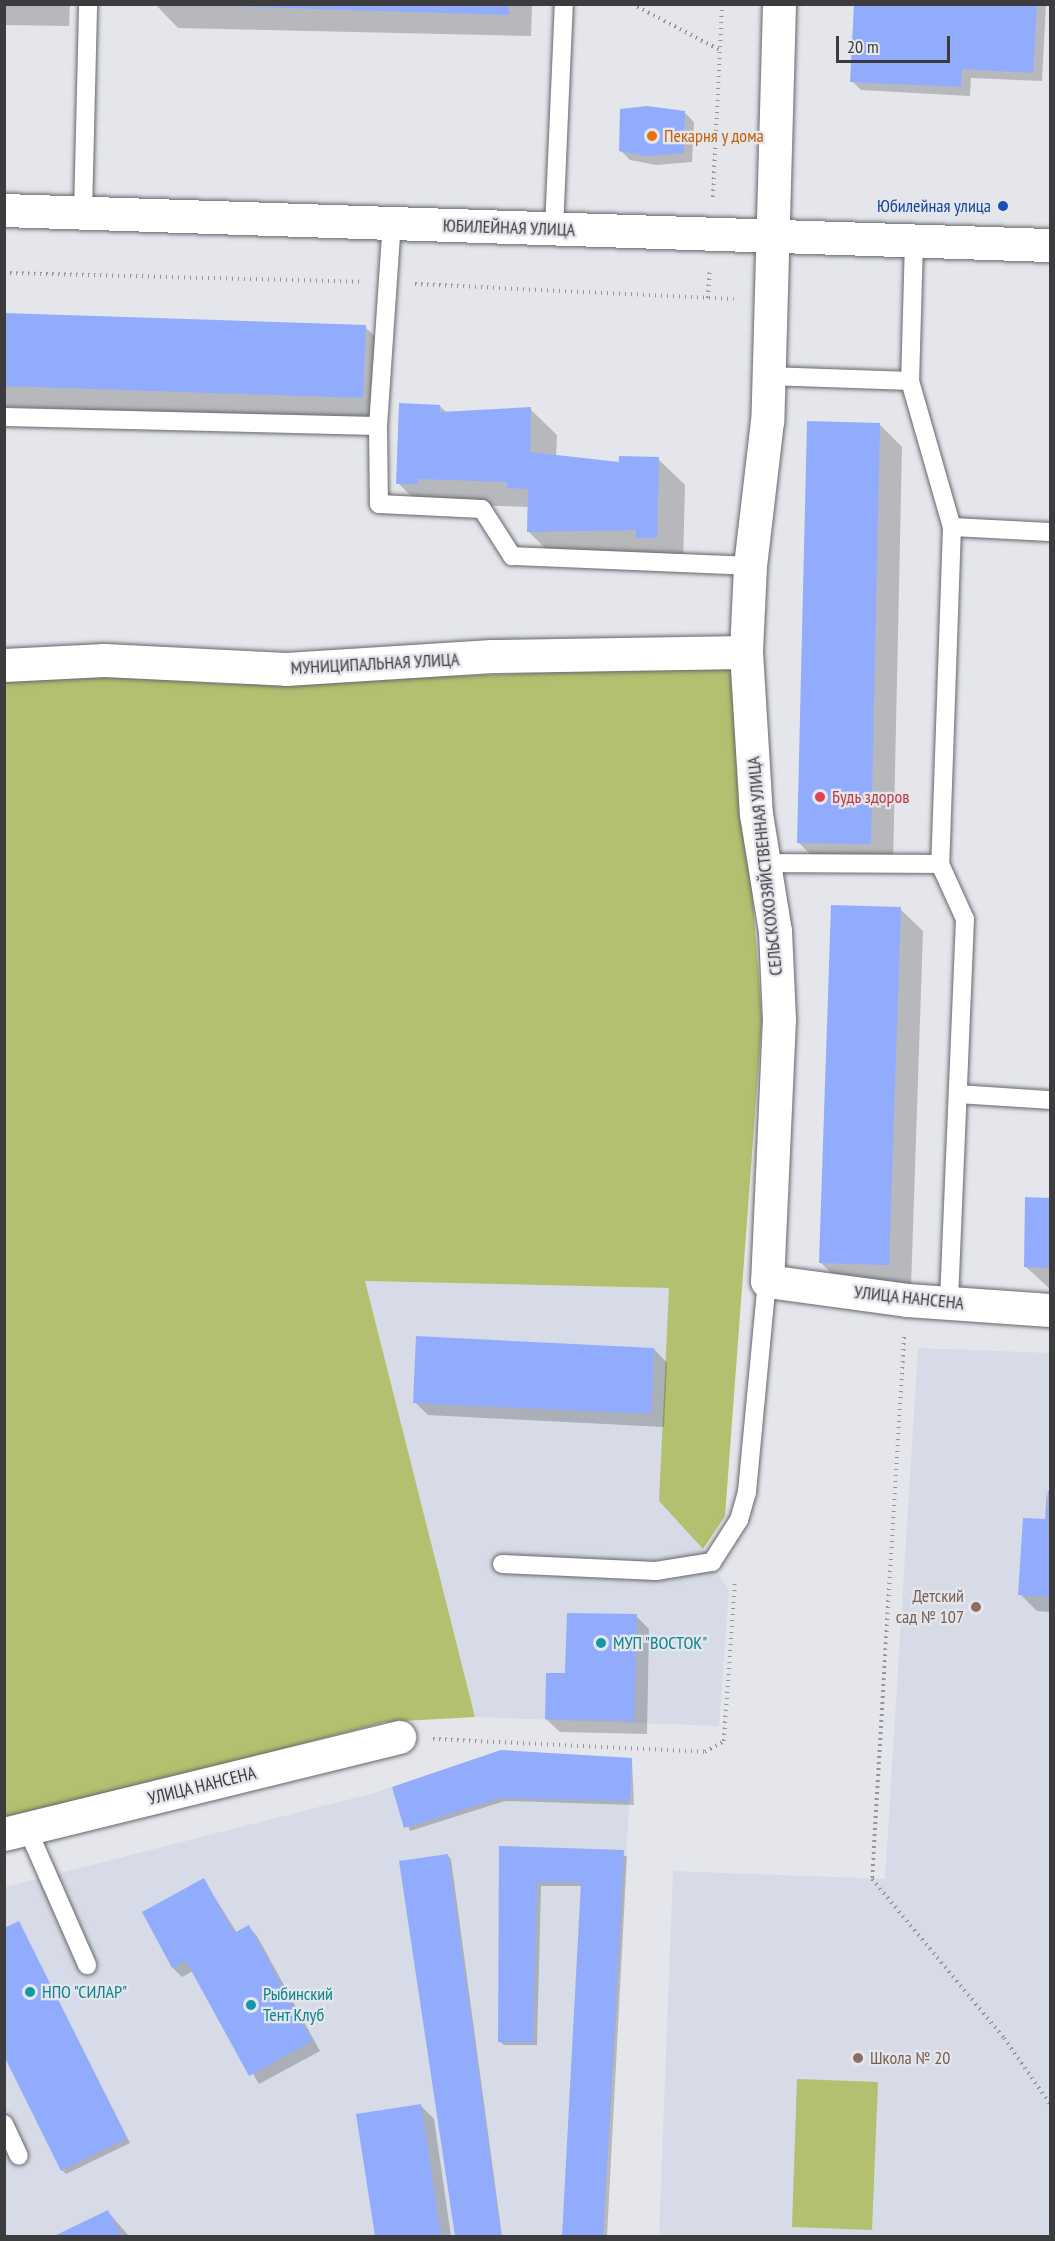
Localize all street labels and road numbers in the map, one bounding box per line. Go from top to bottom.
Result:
street label: ЮБИЛЕЙНАЯ УЛИЦА [442,215,576,241]
street label: МУНИЦИПАЛЬНАЯ УЛИЦА [290,649,460,679]
street label: СЕЛЬСКОХОЗЯЙСТВЕННАЯ УЛИЦА [743,755,787,977]
street label: УЛИЦА НАНСЕНА [853,1281,965,1315]
street label: УЛИЦА НАНСЕНА [146,1762,258,1810]

